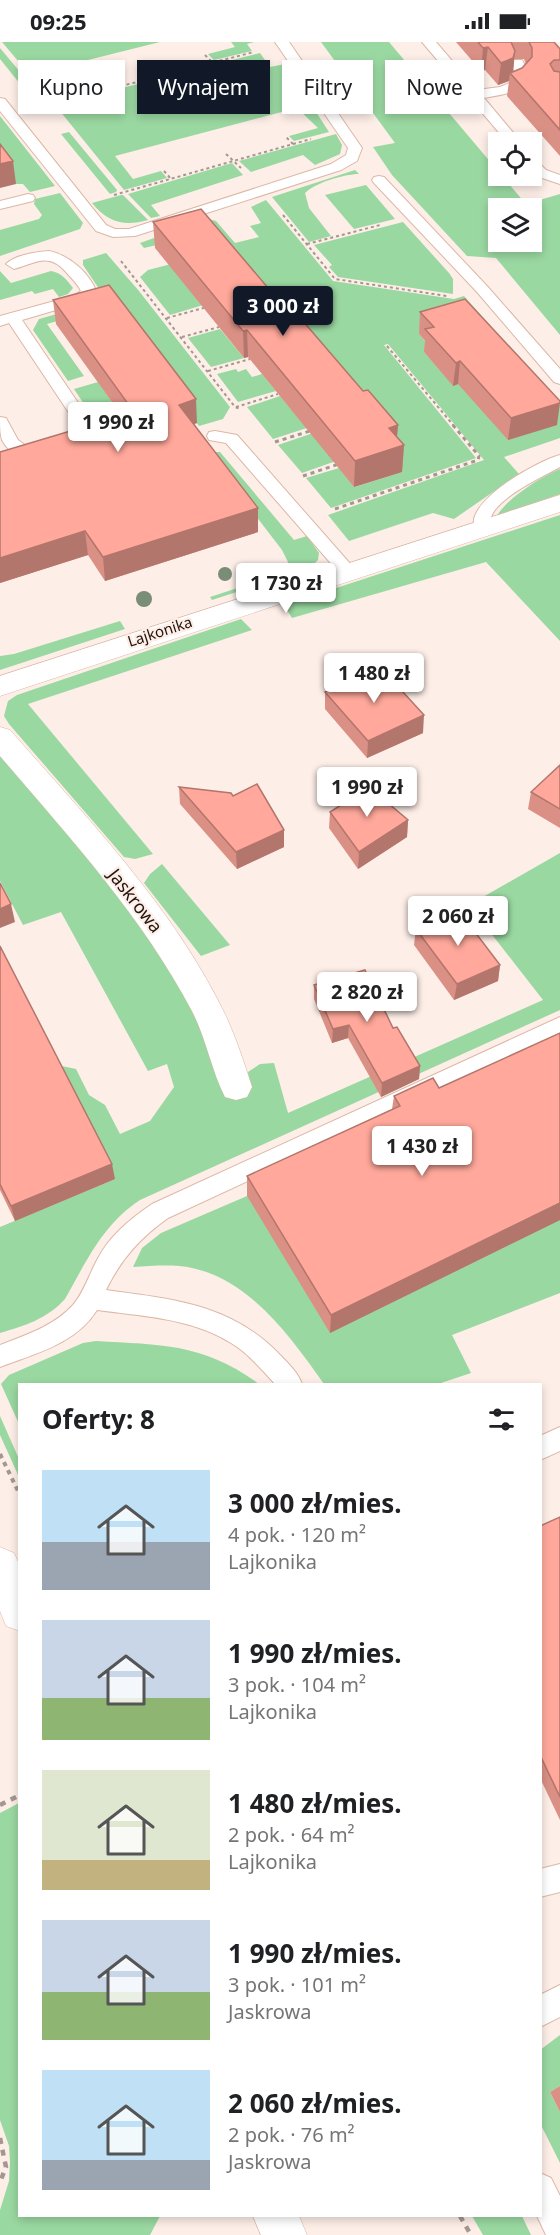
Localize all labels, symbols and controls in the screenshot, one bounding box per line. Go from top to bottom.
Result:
text: 09:25 [30,6,87,36]
chip: Kupno [18,60,125,114]
chip: Wynajem [137,60,270,114]
chip: Filtry [282,60,373,114]
chip: Nowe [385,60,484,114]
map controls [488,132,542,252]
button: locate [488,132,542,186]
button: layers [488,198,542,252]
pin: 3 000 zł [221,286,345,337]
text: 3 000 zł [247,292,319,319]
pin: 1 990 zł [56,402,180,453]
text: 1 990 zł [82,408,154,435]
pin: 1 730 zł [224,563,348,614]
text: 1 730 zł [250,569,322,596]
street label: Lajkonika [125,611,195,651]
pin: 1 480 zł [312,653,436,704]
text: 1 480 zł [338,659,410,686]
pin: 1 990 zł [305,767,429,818]
text: 1 990 zł [331,773,403,800]
street label: Jaskrowa [102,862,168,937]
pin: 2 060 zł [396,896,520,947]
text: 2 060 zł [422,902,494,929]
pin: 2 820 zł [305,972,429,1023]
text: 2 820 zł [331,978,403,1005]
pin: 1 430 zł [360,1126,484,1177]
text: 1 430 zł [386,1132,458,1159]
text: Oferty: 8 [42,1401,155,1437]
icon: filters [485,1403,518,1436]
text: 3 000 zł/mies. [228,1485,402,1521]
icon: home [90,1494,162,1566]
text: 4 pok. · 120 m² [228,1521,366,1548]
text: Lajkonika [228,1548,317,1575]
text: 1 990 zł/mies. [228,1635,402,1671]
icon: home [90,1644,162,1716]
text: 3 pok. · 104 m² [228,1671,366,1698]
text: Lajkonika [228,1698,317,1725]
text: 1 480 zł/mies. [228,1785,402,1821]
icon: home [90,1794,162,1866]
text: 2 pok. · 64 m² [228,1821,355,1848]
text: Lajkonika [228,1848,317,1875]
text: 1 990 zł/mies. [228,1935,402,1971]
icon: home [90,1944,162,2016]
text: 3 pok. · 101 m² [228,1971,366,1998]
text: Jaskrowa [228,1998,311,2025]
text: 2 060 zł/mies. [228,2085,402,2121]
icon: home [90,2094,162,2166]
text: 2 pok. · 76 m² [228,2121,355,2148]
text: Jaskrowa [228,2148,311,2175]

